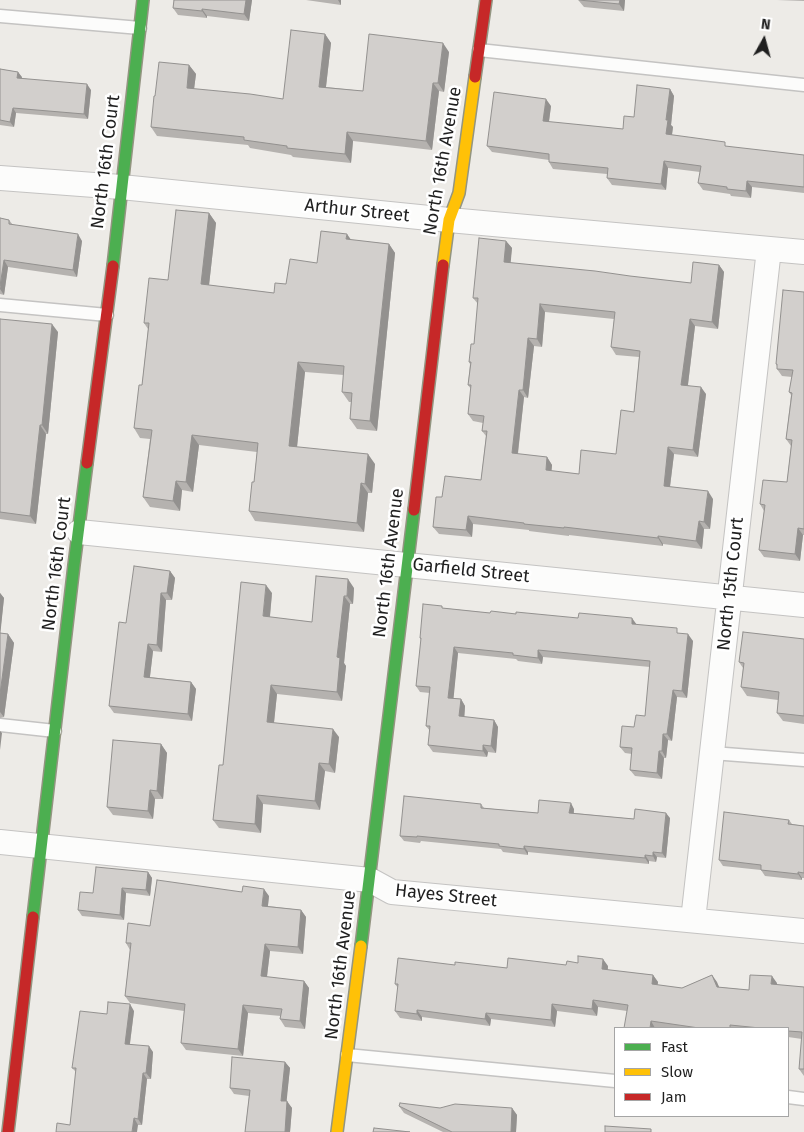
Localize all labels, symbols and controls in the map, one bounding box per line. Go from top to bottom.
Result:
north arrow [739,15,789,65]
text: N [760,16,772,34]
street label: North 16th Avenue [419,85,467,237]
street label: North 16th Court [87,94,125,230]
street label: Arthur Street [303,195,411,227]
street label: North 16th Avenue [369,487,409,639]
street label: North 16th Court [38,496,76,632]
street label: North 15th Court [713,516,749,652]
street label: Garfield Street [411,554,531,588]
street label: Hayes Street [394,880,498,912]
street label: North 16th Avenue [321,889,361,1041]
legend [614,1027,789,1117]
text: Fast [661,1038,688,1056]
text: Slow [661,1063,693,1081]
text: Jam [661,1088,687,1106]

